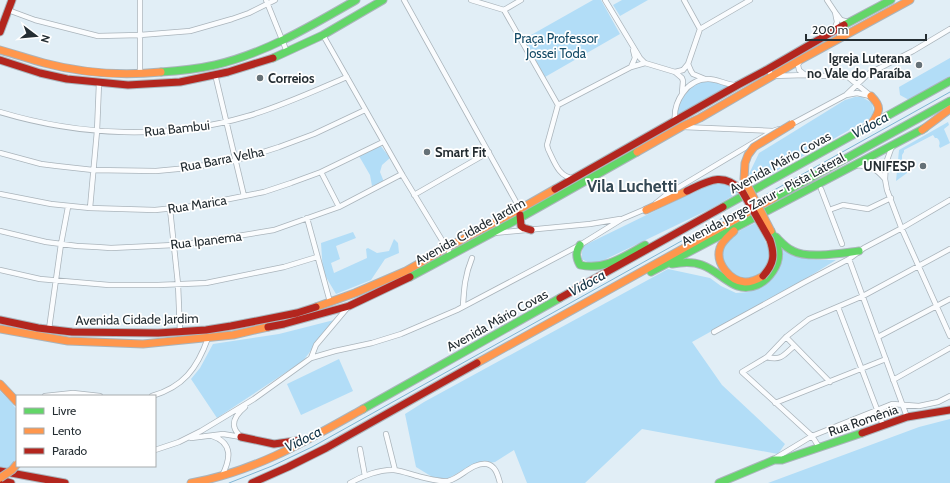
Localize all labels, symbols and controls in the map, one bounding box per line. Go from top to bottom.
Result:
north arrow [16,16,56,56]
scale bar [806,16,926,42]
text: 200 m [812,22,848,37]
park label: Praça Professor Jossei Toda [514,30,599,61]
text: N [38,33,53,44]
place label: Igreja Luterana no Vale do Paraíba [807,50,912,81]
marker: Igreja Luterana no Vale do Paraíba [914,60,924,70]
place label: Correios [268,70,315,86]
marker: Correios [255,73,265,83]
water label: Vidoca [849,108,891,142]
street label: Rua Bambui [143,117,211,139]
street label: Avenida Mário Covas [727,127,834,196]
street label: Rua Barra Velha [179,143,266,175]
place label: Smart Fit [435,144,487,160]
marker: Smart Fit [422,147,432,157]
street label: Avenida Jorge Zarur - Pista Lateral [679,149,847,249]
place label: UNIFESP [863,158,915,174]
marker: UNIFESP [918,161,928,171]
district label: Vila Luchetti [587,176,677,196]
street label: Rua Marica [166,191,228,217]
street label: Avenida Cidade Jardim [412,194,528,268]
street label: Rua Ipanema [169,228,243,252]
water label: Vidoca [566,266,608,300]
street label: Avenida Mário Covas [444,285,551,354]
street label: Avenida Cidade Jardim [75,310,199,328]
legend [16,395,156,467]
street label: Rua Romênia [826,400,901,439]
text: Livre [52,403,76,418]
water label: Vidoca [281,422,325,456]
text: Lento [52,423,82,438]
text: Parado [52,443,88,458]

